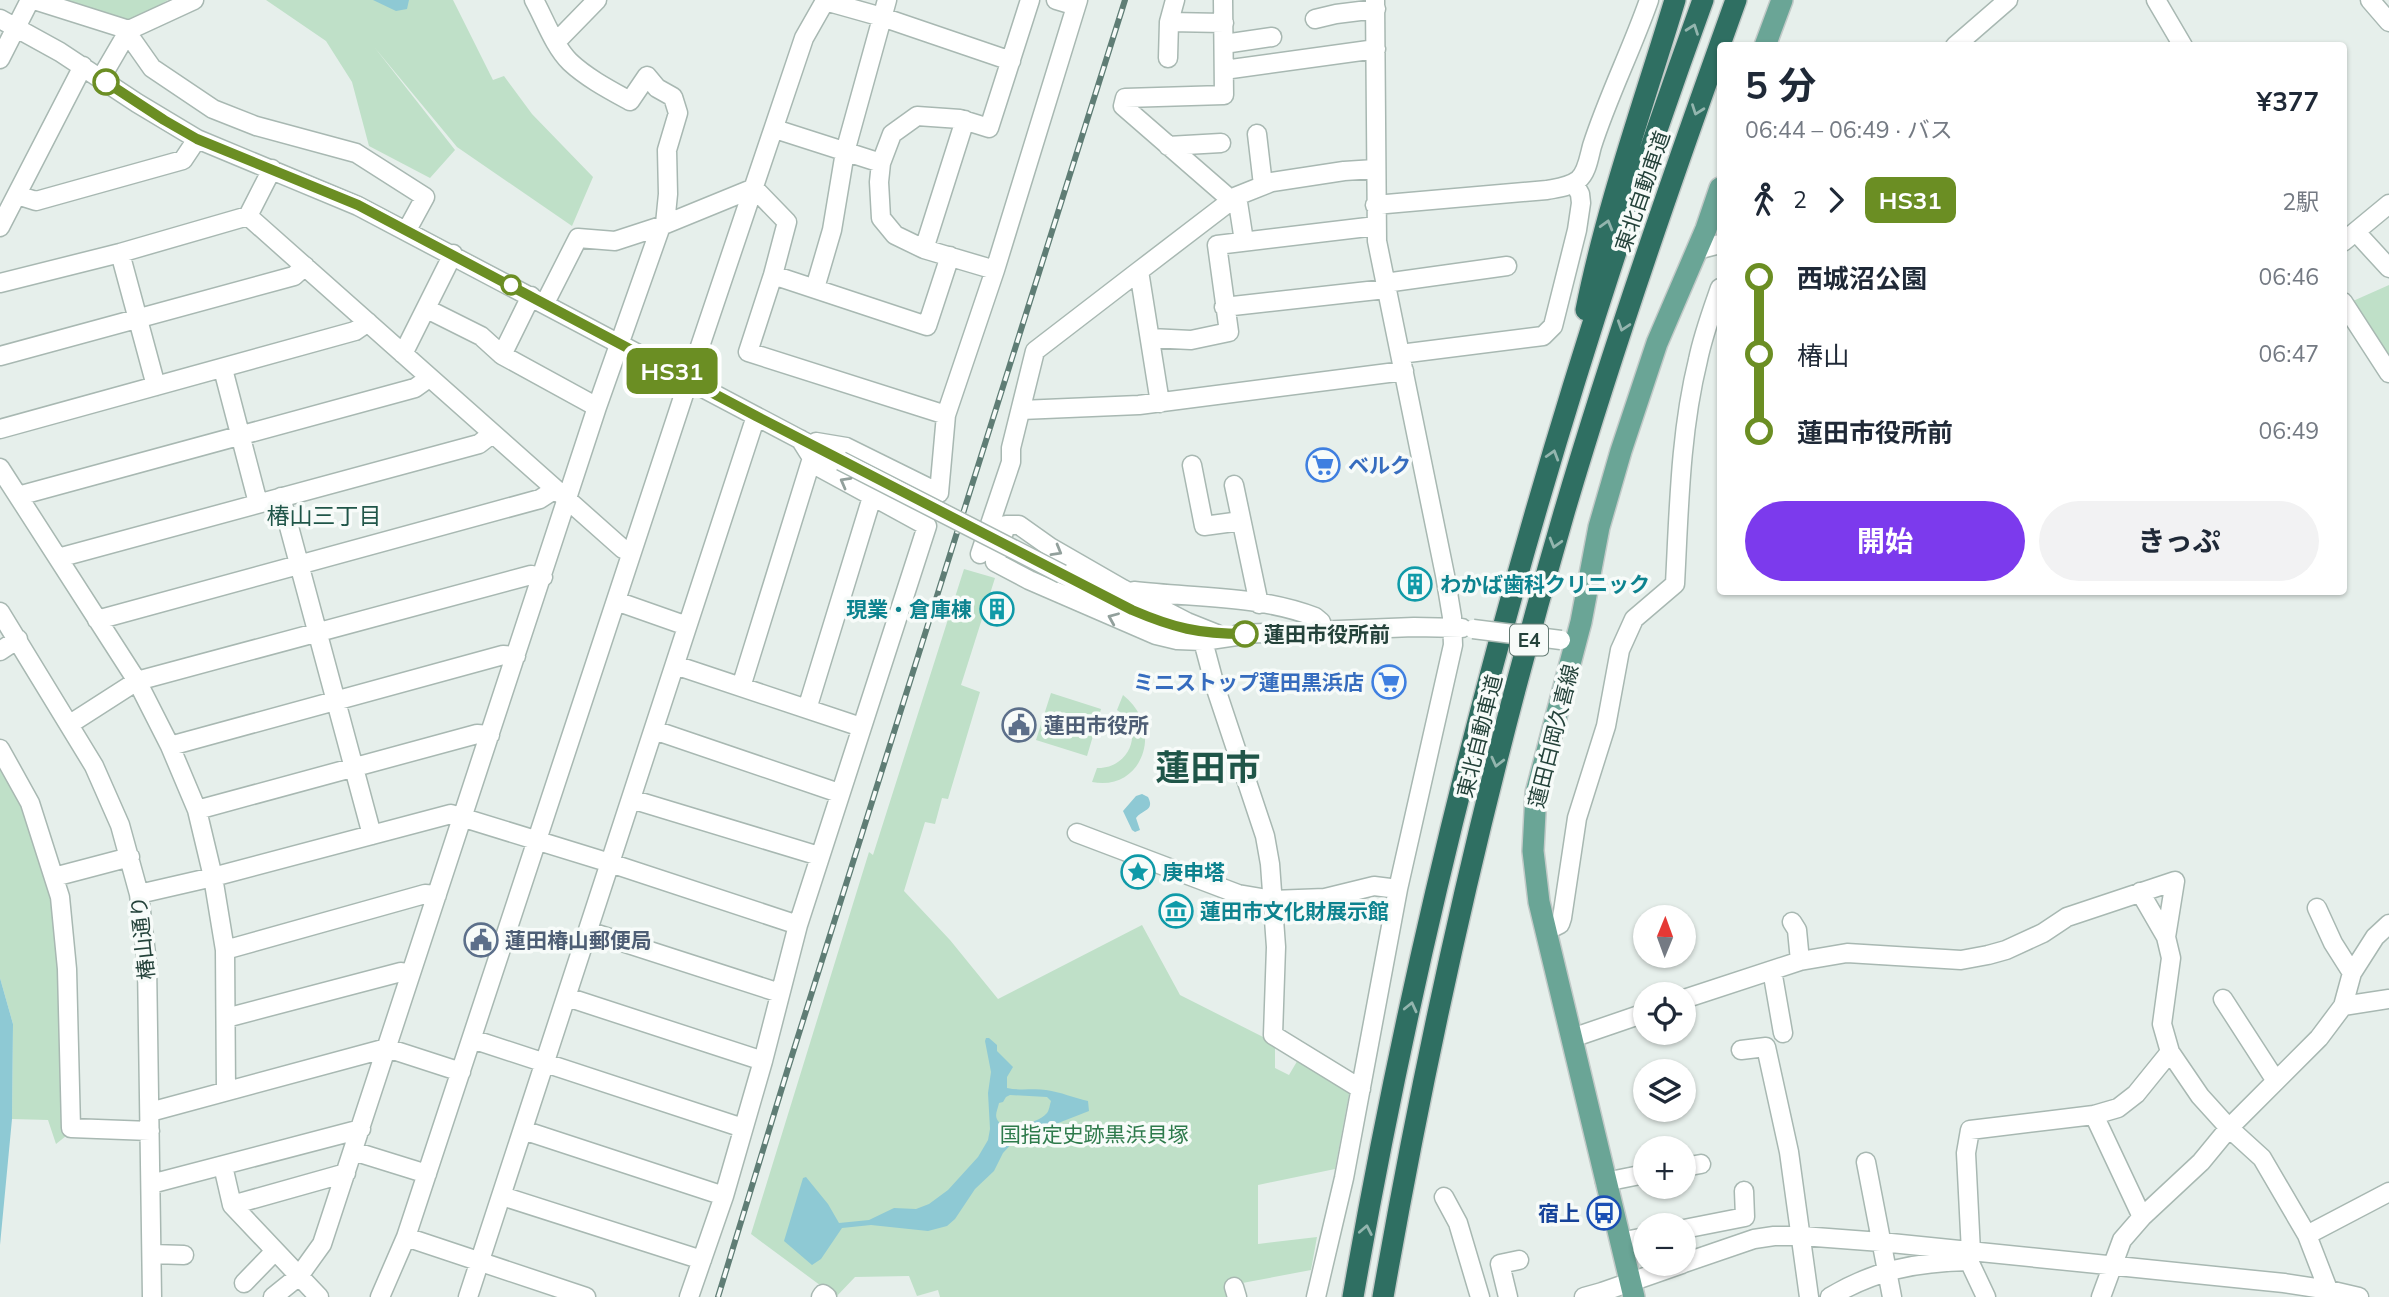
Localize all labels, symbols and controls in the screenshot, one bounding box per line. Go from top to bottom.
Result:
one-way arrow [1685,24,1699,36]
text: 5 分 [1745,61,1816,109]
unlabelled marker [93,69,119,95]
text: ¥377 [2257,85,2319,118]
one-way arrow [1691,104,1705,116]
text: 06:44 – 06:49 · バス [1745,115,1953,144]
street label: 東北自動車道 [1609,127,1675,255]
icon: walk [1745,181,1783,219]
icon: forward [1817,181,1855,219]
text: 2 [1793,185,1807,214]
text: HS31 [1879,185,1942,215]
text: 2駅 [2282,187,2319,216]
one-way arrow [1599,220,1614,232]
text: 西城沼公園 [1797,262,1927,295]
text: 06:46 [2259,262,2319,291]
unlabelled marker [501,275,521,295]
one-way arrow [1617,319,1631,331]
text: 椿山 [1797,339,1849,372]
text: 06:47 [2259,339,2319,368]
line badge: HS31 [623,348,721,394]
text: HS31 [641,356,703,386]
text: 蓮田市役所前 [1797,416,1953,449]
text: 06:49 [2259,416,2319,445]
supermarket icon: ベルク [1304,446,1342,484]
one-way arrow [1544,449,1559,461]
place label: ベルク [1348,452,1411,478]
one-way arrow [840,477,852,490]
district label: 椿山三丁目 [267,501,382,530]
button: 開始 [1745,501,2025,581]
button: きっぷ [2039,501,2319,581]
one-way arrow [1549,537,1564,549]
one-way arrow [1050,543,1063,556]
building icon: わかば歯科クリニック [1396,565,1434,603]
place label: わかば歯科クリニック [1440,571,1650,597]
building icon: 現業・倉庫棟 [978,590,1016,628]
place label: 現業・倉庫棟 [846,596,972,622]
one-way arrow [1107,612,1119,626]
marker: 蓮田市役所前 [1232,621,1258,647]
place label: 蓮田市役所前 [1264,621,1390,647]
road number: E4 [1510,624,1548,656]
street label: 蓮田白岡久喜線 [1523,662,1583,810]
supermarket icon: ミニストップ蓮田黒浜店 [1370,663,1408,701]
place label: ミニストップ蓮田黒浜店 [1133,669,1364,695]
street label: 東北自動車道 [1451,672,1507,800]
public building icon: 蓮田市役所 [1000,706,1038,744]
place label: 蓮田市役所 [1044,712,1149,738]
district label: 蓮田市 [1155,745,1261,789]
one-way arrow [1490,756,1505,768]
place icon: 庚申塔 [1119,853,1157,891]
place label: 庚申塔 [1162,859,1225,885]
museum icon: 蓮田市文化財展示館 [1157,892,1195,930]
street label: 椿山通り [125,895,159,981]
place label: 蓮田市文化財展示館 [1200,898,1389,924]
north arrow [1633,905,1696,968]
map controls [1633,905,1696,1276]
public building icon: 蓮田椿山郵便局 [462,921,500,959]
place label: 蓮田椿山郵便局 [505,927,652,953]
button: locate [1633,982,1696,1045]
one-way arrow [1403,1001,1417,1013]
button: layers [1633,1059,1696,1122]
park label: 国指定史跡黒浜貝塚 [1000,1121,1189,1147]
button: + [1633,1136,1696,1199]
bus stop icon: 宿上 [1585,1194,1623,1232]
place label: 宿上 [1538,1200,1580,1226]
button: − [1633,1213,1696,1276]
one-way arrow [1358,1224,1373,1236]

